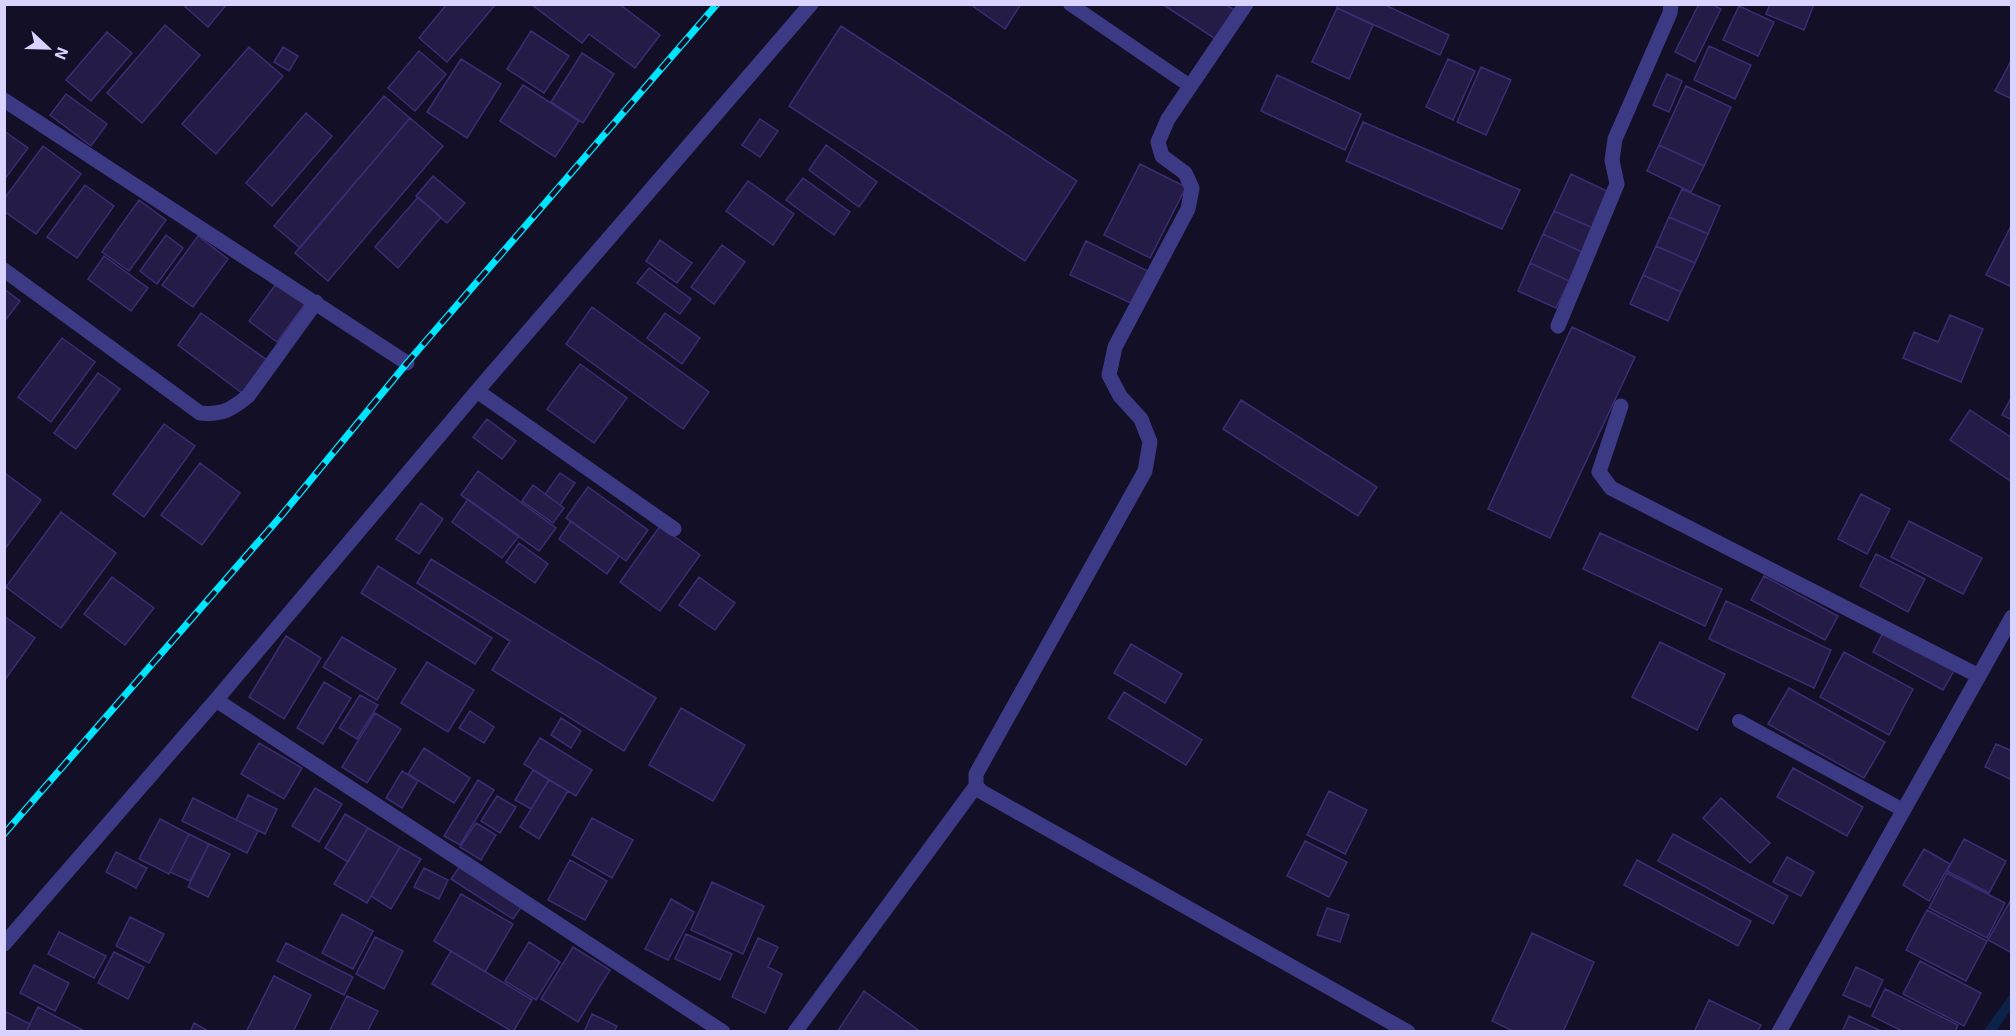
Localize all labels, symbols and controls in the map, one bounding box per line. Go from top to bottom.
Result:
north arrow [18,18,78,78]
text: N [51,45,73,63]

